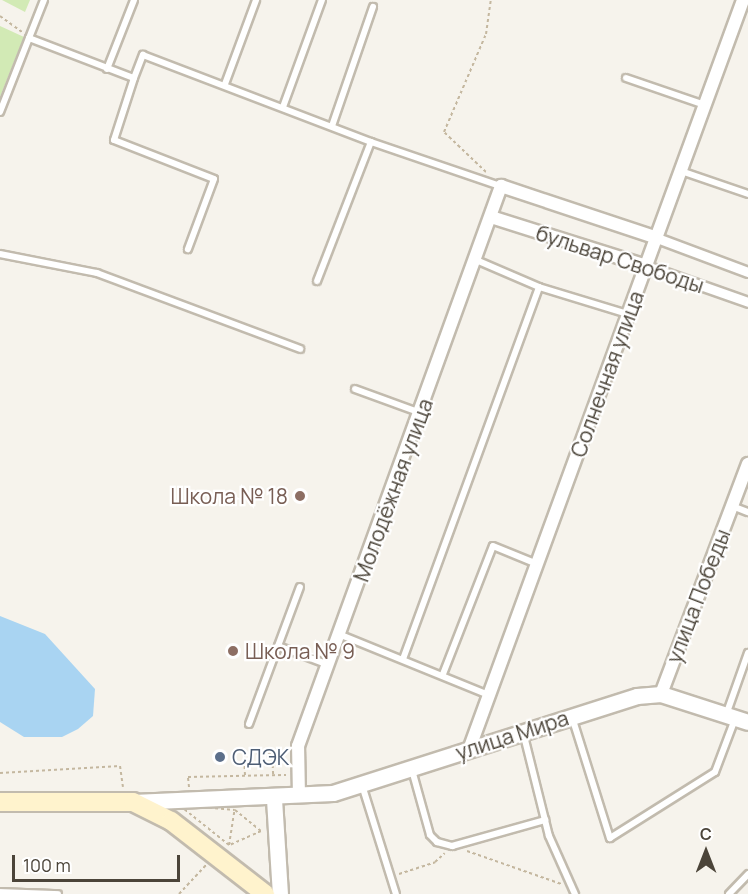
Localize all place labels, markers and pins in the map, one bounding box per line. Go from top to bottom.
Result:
place label: Школа № 18 [171,483,288,509]
marker: Школа № 18 [293,489,307,503]
place label: Школа № 9 [245,638,355,664]
marker: Школа № 9 [226,644,240,658]
place label: СДЭК [232,744,289,770]
marker: СДЭК [213,750,227,764]

